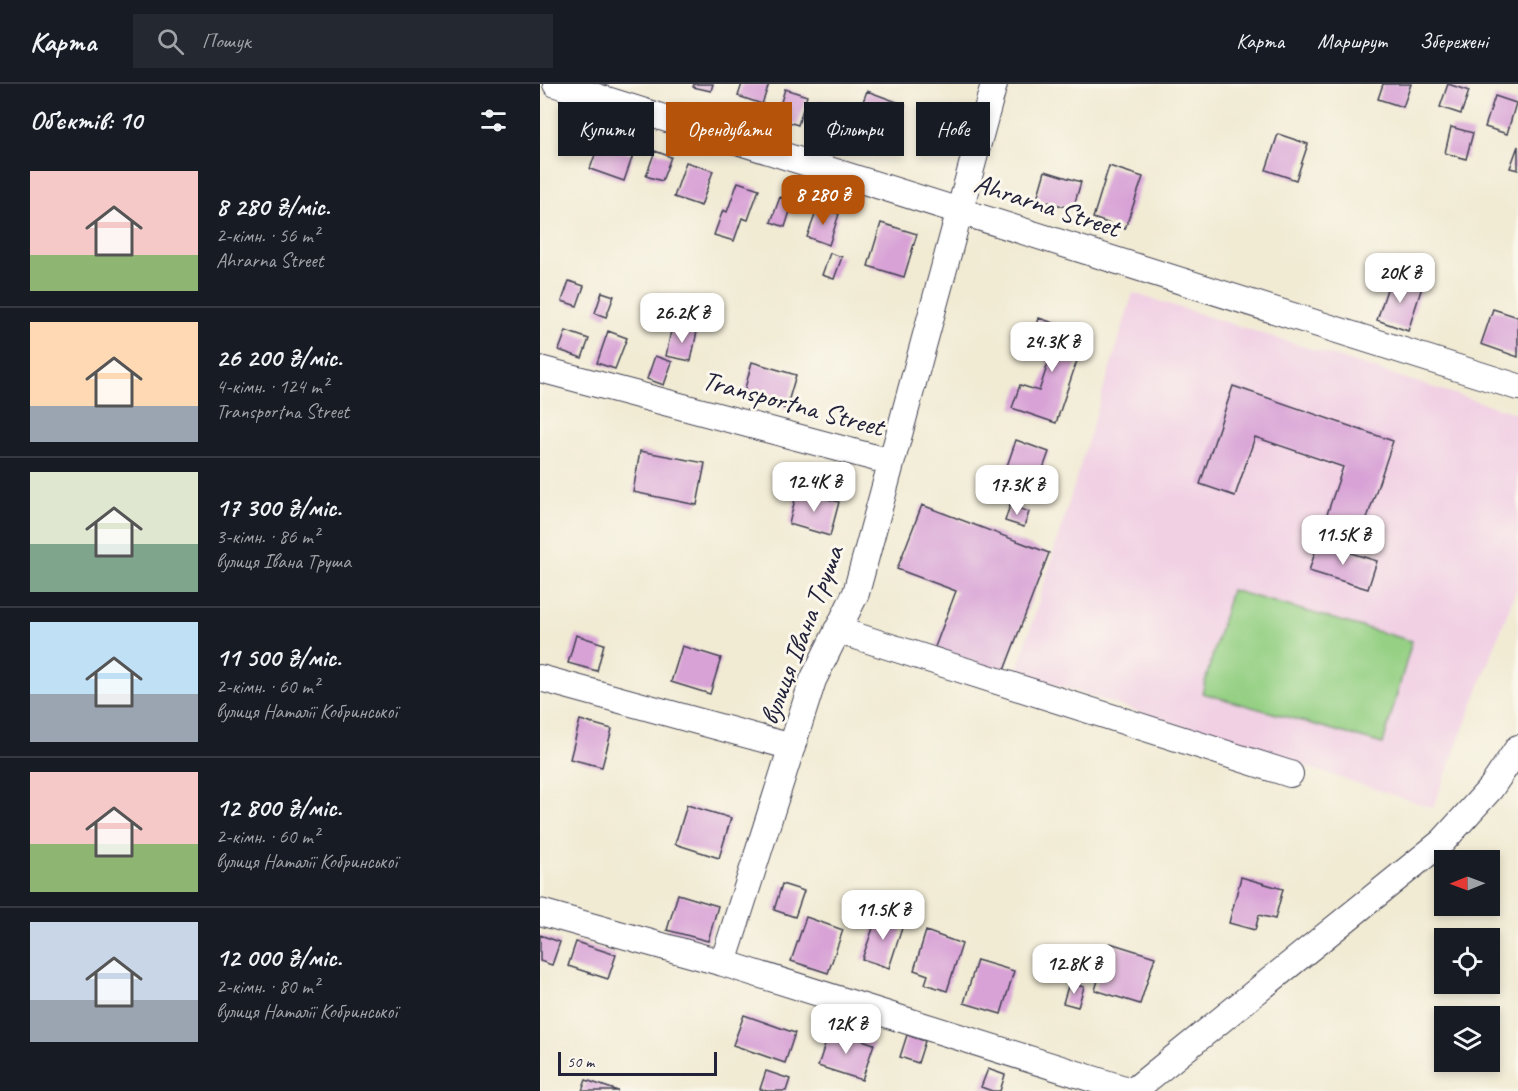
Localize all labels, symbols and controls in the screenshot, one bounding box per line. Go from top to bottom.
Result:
search box [133,14,553,68]
text: Карта [30,24,97,59]
icon: search [154,25,187,58]
text: Пошук [202,27,251,55]
text: Карта [1236,28,1284,54]
text: Маршрут [1317,28,1387,54]
text: Збережені [1420,28,1488,54]
chip: Купити [558,102,654,156]
chip: Орендувати [666,102,792,156]
chip: Фільтри [804,102,904,156]
chip: Нове [916,102,990,156]
text: Об’єктів: 10 [30,104,142,137]
icon: filters [477,104,510,137]
street label: Ahrarna Street [970,165,1127,246]
pin: 8 280 ₴ [768,175,878,226]
text: 8 280 ₴ [796,182,850,207]
text: 8 280 ₴/міс. [216,190,330,223]
icon: home [78,195,150,267]
text: 2-кімн. · 56 m² [216,223,319,248]
text: Ahrarna Street [216,248,323,273]
pin: 20K ₴ [1358,253,1442,304]
text: 20K ₴ [1379,260,1421,285]
pin: 26.2K ₴ [627,293,737,344]
text: 26.2K ₴ [654,300,710,325]
pin: 24.3K ₴ [997,322,1107,373]
text: 24.3K ₴ [1024,329,1080,354]
text: 26 200 ₴/міс. [216,341,342,374]
icon: home [78,346,150,418]
street label: Transportna Street [699,362,890,445]
text: 4-кімн. · 124 m² [216,374,328,399]
text: Transportna Street [216,399,349,424]
pin: 12.4K ₴ [759,462,869,513]
pin: 17.3K ₴ [962,465,1072,516]
text: 12.4K ₴ [786,469,842,494]
text: 17.3K ₴ [989,472,1045,497]
text: 17 300 ₴/міс. [216,491,341,524]
icon: home [78,496,150,568]
pin: 11.5K ₴ [1288,515,1398,566]
text: 11.5K ₴ [1316,522,1370,547]
text: 3-кімн. · 86 m² [216,524,319,549]
street label: вулиця Івана Труша [751,539,852,729]
text: вулиця Івана Труша [216,549,351,574]
text: 11 500 ₴/міс. [216,641,341,674]
icon: home [78,646,150,718]
text: 2-кімн. · 60 m² [216,674,319,699]
text: вулиця Наталії Кобринської [216,699,397,724]
text: 12 800 ₴/міс. [216,791,342,824]
icon: home [78,796,150,868]
text: 2-кімн. · 60 m² [216,824,319,849]
text: вулиця Наталії Кобринської [216,849,397,874]
north arrow [1434,850,1500,916]
map controls [1434,850,1500,1072]
pin: 11.5K ₴ [828,890,938,941]
text: 11.5K ₴ [856,897,910,922]
button: locate [1434,928,1500,994]
text: 12 000 ₴/міс. [216,941,342,974]
pin: 12.8K ₴ [1019,944,1129,995]
icon: home [78,946,150,1018]
text: 12.8K ₴ [1046,951,1102,976]
text: 2-кімн. · 80 m² [216,974,319,999]
text: вулиця Наталії Кобринської [216,999,397,1024]
pin: 12K ₴ [804,1004,888,1055]
button: layers [1434,1006,1500,1072]
text: 12K ₴ [825,1011,867,1036]
scale bar [558,1049,717,1076]
text: 50 m [567,1052,594,1072]

